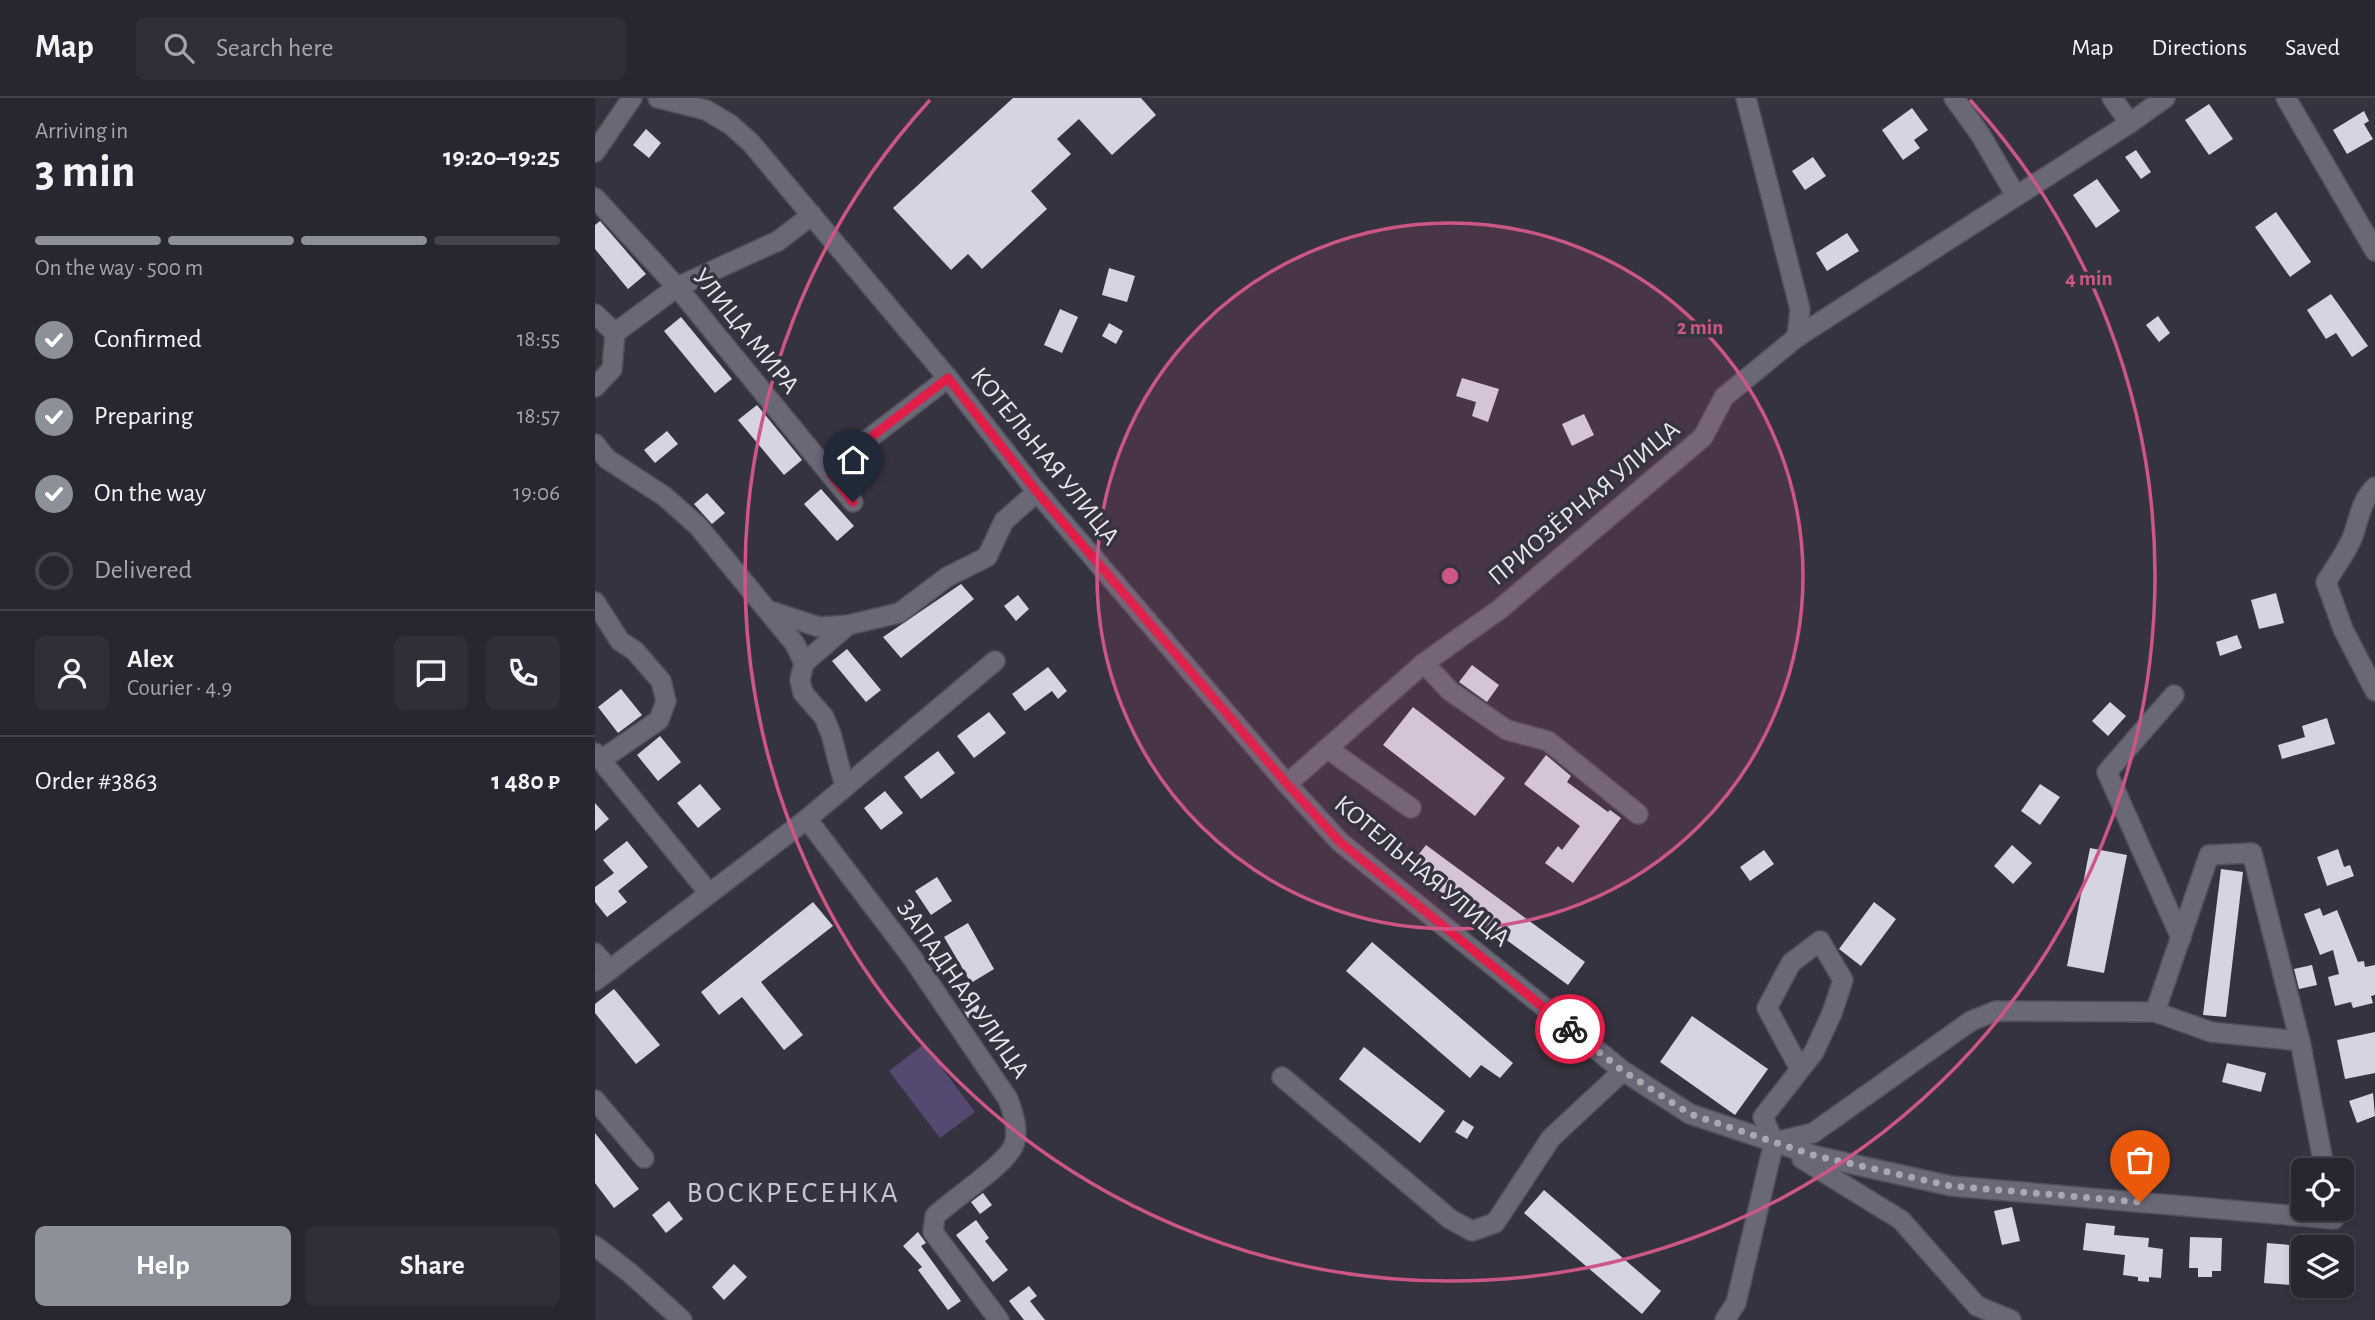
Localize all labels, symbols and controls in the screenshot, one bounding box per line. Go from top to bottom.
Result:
search box [136,17,626,80]
icon: search [160,29,198,67]
text: Map [35,31,94,64]
text: Search here [216,35,334,61]
text: Map [2071,36,2113,60]
text: Directions [2151,36,2247,60]
text: Saved [2285,36,2340,60]
text: Arriving in [35,120,128,143]
text: 19:20–19:25 [443,144,560,170]
text: 3 min [35,149,135,195]
text: On the way · 500 m [35,257,203,280]
street label: УЛИЦА МИРА [688,263,804,399]
text: 4 min [2065,268,2113,289]
text: 2 min [1677,317,1723,338]
icon: check [35,321,73,359]
text: Confirmed [94,326,202,352]
text: 18:55 [517,328,560,351]
street label: КОТЕЛЬНАЯ УЛИЦА [966,362,1124,550]
icon: check [35,398,73,436]
text: Preparing [94,403,193,429]
text: 18:57 [517,405,560,428]
street label: ПРИОЗЁРНАЯ УЛИЦА [1483,415,1685,590]
pin [823,430,883,502]
icon: home [834,441,872,479]
icon: check [35,475,73,513]
text: On the way [94,480,206,506]
text: 19:06 [513,482,560,505]
text: Delivered [94,557,192,583]
centre of rings [1438,564,1462,588]
button: person [35,636,109,710]
button: chat [394,636,468,710]
button: phone [486,636,560,710]
text: Alex [127,646,174,672]
text: Courier · 4.9 [127,677,232,700]
text: Order #3863 [35,768,157,794]
text: 1 480 ₽ [491,768,560,794]
street label: КОТЕЛЬНАЯ УЛИЦА [1329,790,1515,952]
street label: ЗАПАДНАЯ УЛИЦА [892,895,1034,1083]
courier [1535,994,1605,1064]
icon: bike [1551,1010,1589,1048]
pin [2110,1130,2170,1202]
icon: bag [2121,1141,2159,1179]
map controls [2291,1158,2354,1298]
button: locate [2291,1158,2354,1221]
district label: ВОСКРЕСЕНКА [686,1178,900,1208]
button: Help [35,1226,291,1306]
button: Share [305,1226,560,1306]
button: layers [2291,1235,2354,1298]

